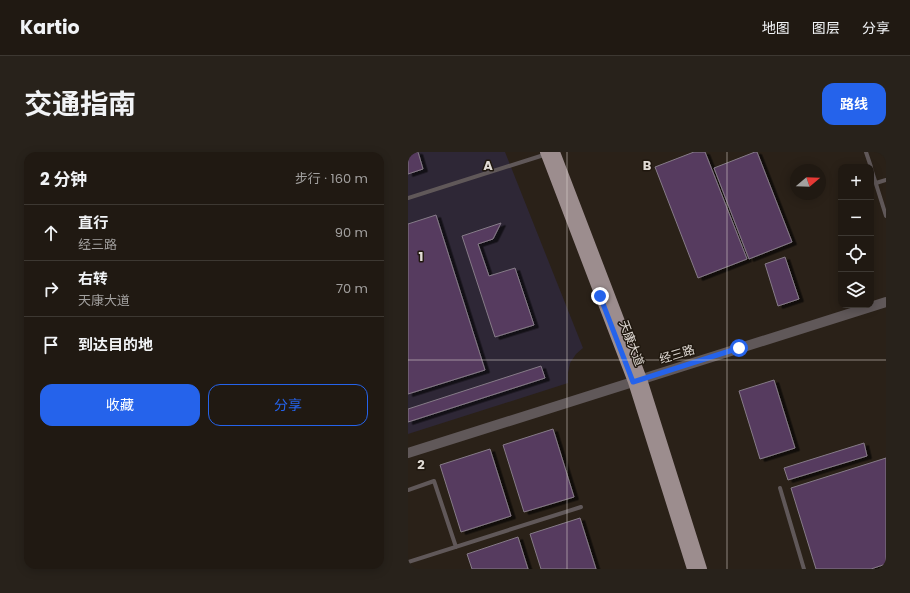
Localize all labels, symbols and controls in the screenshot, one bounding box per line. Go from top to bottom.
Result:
text: Kartio [20,14,80,41]
text: 地图 [762,18,790,38]
text: 图层 [812,18,840,38]
text: 分享 [862,18,890,38]
button: 路线 [822,83,886,125]
text: 交通指南 [24,85,136,124]
text: A [483,156,493,175]
text: B [643,156,652,175]
north arrow [790,164,826,200]
map controls [838,164,874,308]
button: + [838,164,874,200]
text: 2 分钟 [40,167,87,191]
text: 步行 · 160 m [295,169,368,188]
button: − [838,200,874,236]
text: 直行 [78,212,108,233]
icon: ahead [40,222,62,244]
text: 90 m [335,223,368,242]
text: 经三路 [78,235,117,254]
button: locate [838,236,874,272]
text: 1 [419,247,423,266]
text: 右转 [78,268,108,289]
button: layers [838,272,874,308]
icon: right [40,278,62,300]
text: 70 m [336,279,368,298]
route end [591,287,609,305]
text: 天康大道 [78,291,130,310]
street label: 天康大道 [615,318,649,368]
icon: arrive [40,334,62,356]
text: 到达目的地 [78,334,153,355]
route start [730,339,748,357]
street label: 经三路 [657,341,697,367]
button: 收藏 [40,384,200,426]
button: 分享 [208,384,368,426]
text: 2 [417,455,425,474]

